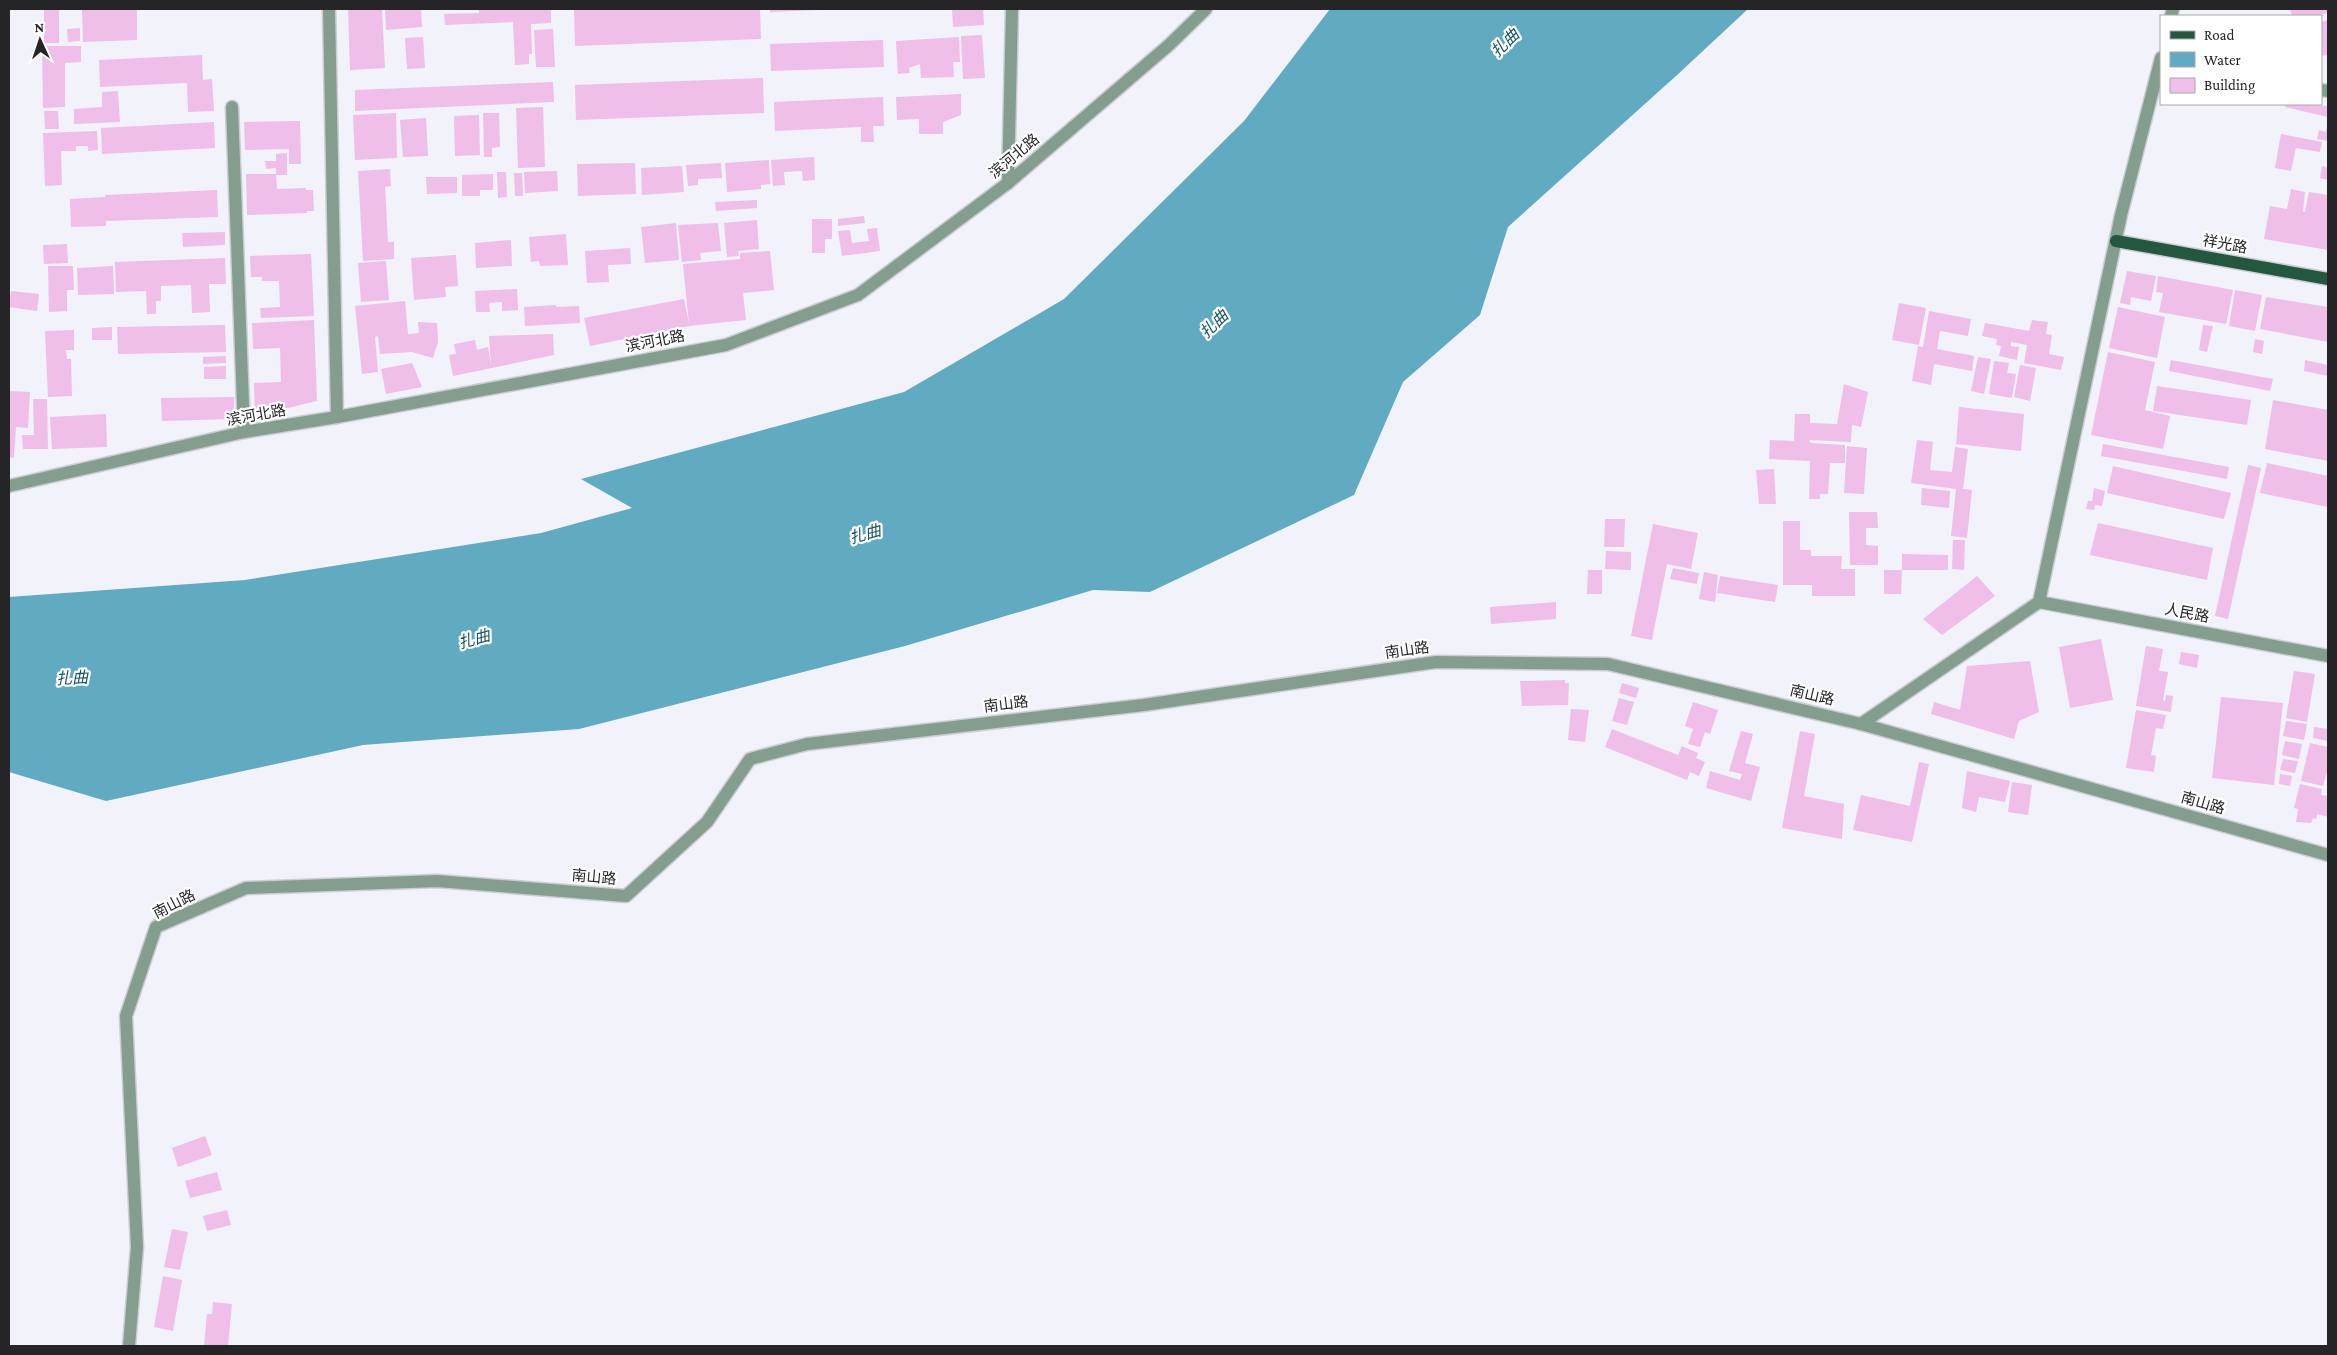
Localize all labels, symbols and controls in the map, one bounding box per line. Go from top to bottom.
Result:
north arrow [15,15,65,65]
legend [2160,15,2322,105]
text: N [34,19,45,35]
water label: 扎曲 [1488,24,1524,60]
text: Road [2204,27,2235,43]
text: Water [2204,52,2241,68]
text: Building [2204,77,2255,94]
street label: 滨河北路 [985,130,1042,181]
street label: 祥光路 [2201,232,2249,256]
water label: 扎曲 [1197,305,1233,341]
street label: 滨河北路 [624,326,686,355]
street label: 滨河北路 [225,401,287,428]
water label: 扎曲 [847,521,885,546]
street label: 人民路 [2163,601,2211,625]
water label: 扎曲 [456,626,494,651]
street label: 南山路 [1384,639,1430,661]
water label: 扎曲 [56,669,90,687]
street label: 南山路 [1788,682,1836,708]
street label: 南山路 [983,693,1029,715]
street label: 南山路 [2179,789,2227,817]
street label: 南山路 [571,867,617,887]
street label: 南山路 [150,887,198,921]

